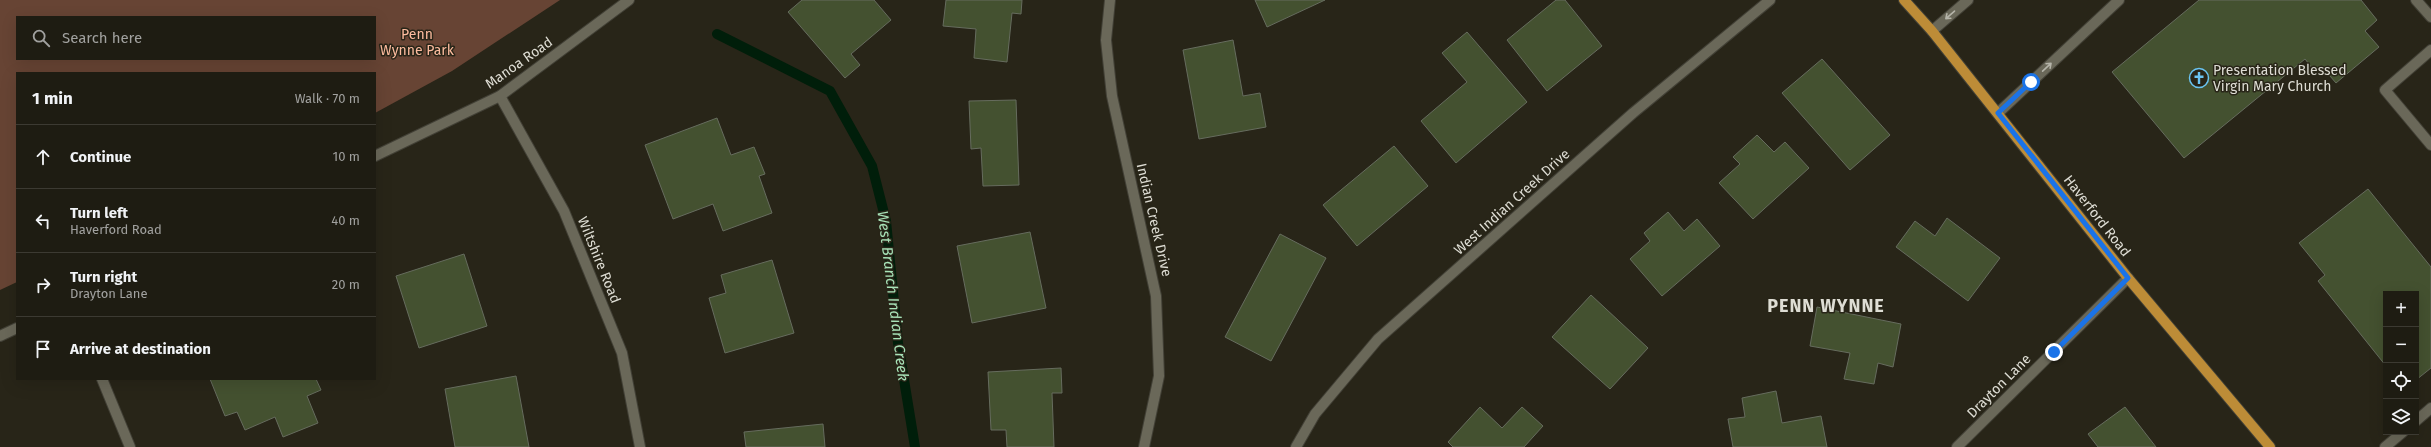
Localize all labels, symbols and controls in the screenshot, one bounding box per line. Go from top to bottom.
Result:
one-way arrow [1945,11,1955,20]
search box [16,16,376,60]
park label: Penn Wynne Park [380,26,455,59]
icon: search [30,27,52,49]
text: Search here [62,29,142,47]
street label: Manoa Road [482,34,556,92]
place label: Presentation Blessed Virgin Mary Church [2213,62,2347,95]
one-way arrow [2042,63,2052,72]
church icon: Presentation Blessed Virgin Mary Church [2188,67,2210,89]
route start [2022,73,2040,91]
text: 1 min [32,88,73,109]
text: Walk · 70 m [295,91,360,106]
street label: West Indian Creek Drive [1451,145,1573,259]
icon: ahead [32,146,54,168]
text: Continue [70,148,131,166]
text: 10 m [333,149,360,164]
street label: Indian Creek Drive [1133,162,1175,278]
street label: Haverford Road [2060,172,2134,260]
text: Turn left [70,204,128,222]
icon: left [32,210,54,232]
water label: West Branch Indian Creek [874,210,912,382]
text: 40 m [331,213,360,228]
street label: Wiltshire Road [574,214,624,306]
text: Haverford Road [70,222,162,237]
text: Turn right [70,268,137,286]
icon: right [32,274,54,296]
text: 20 m [332,277,360,292]
text: Drayton Lane [70,286,147,301]
map controls [2383,291,2419,435]
button: + [2383,291,2419,327]
district label: PENN WYNNE [1767,295,1885,317]
button: − [2383,327,2419,363]
icon: arrive [32,338,54,360]
text: Arrive at destination [70,340,211,358]
route end [2045,343,2063,361]
street label: Drayton Lane [1963,350,2035,422]
button: locate [2383,363,2419,399]
button: layers [2383,399,2419,435]

